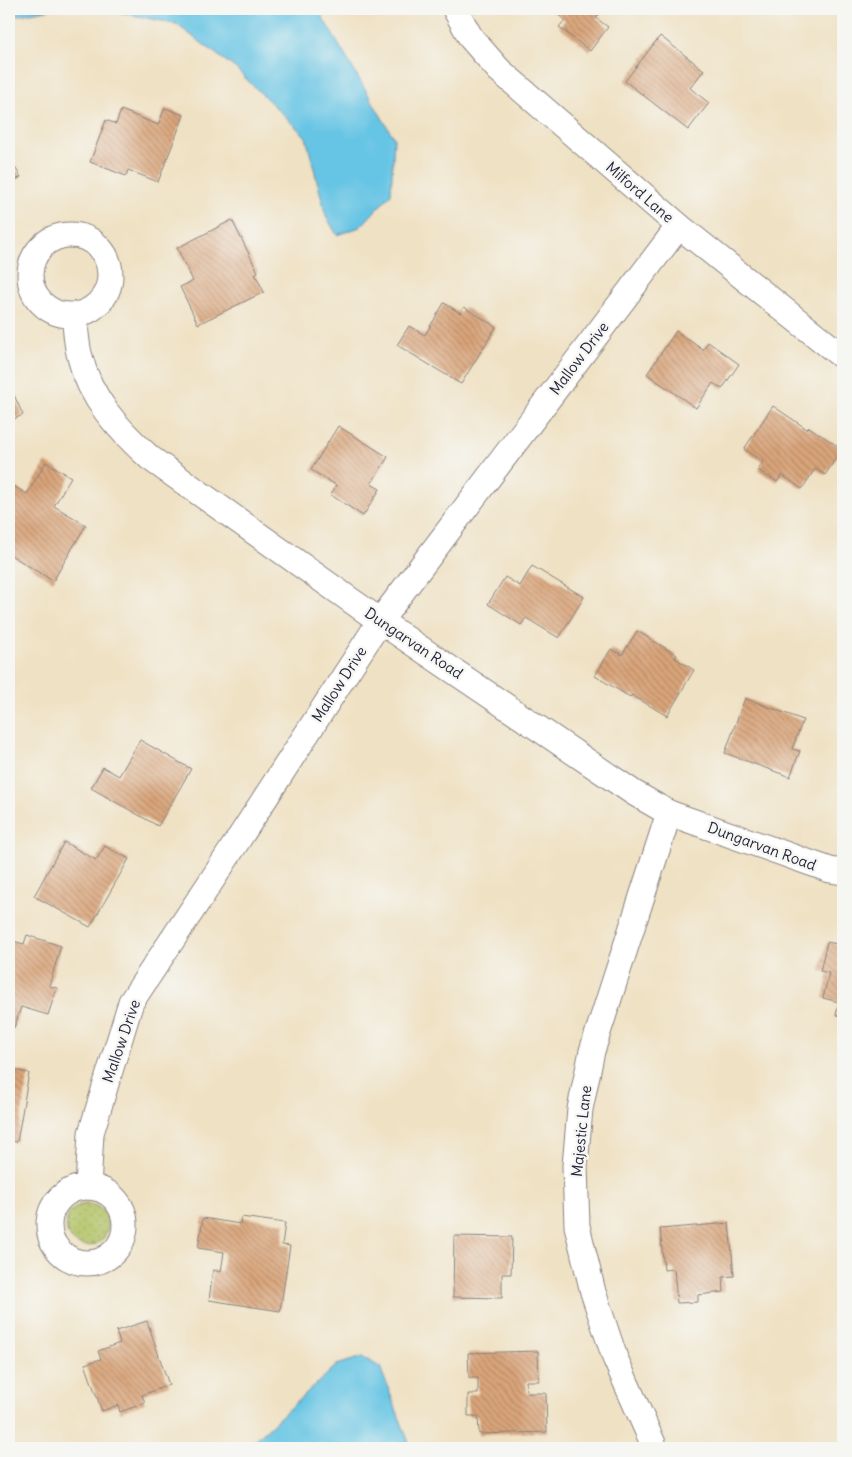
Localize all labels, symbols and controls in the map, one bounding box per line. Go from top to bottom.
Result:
street label: Milford Lane [602,157,678,227]
street label: Mallow Drive [545,318,613,398]
street label: Dungarvan Road [361,603,467,683]
street label: Mallow Drive [307,643,371,725]
street label: Dungarvan Road [705,818,819,875]
street label: Mallow Drive [98,997,144,1085]
street label: Majestic Lane [567,1084,595,1178]

